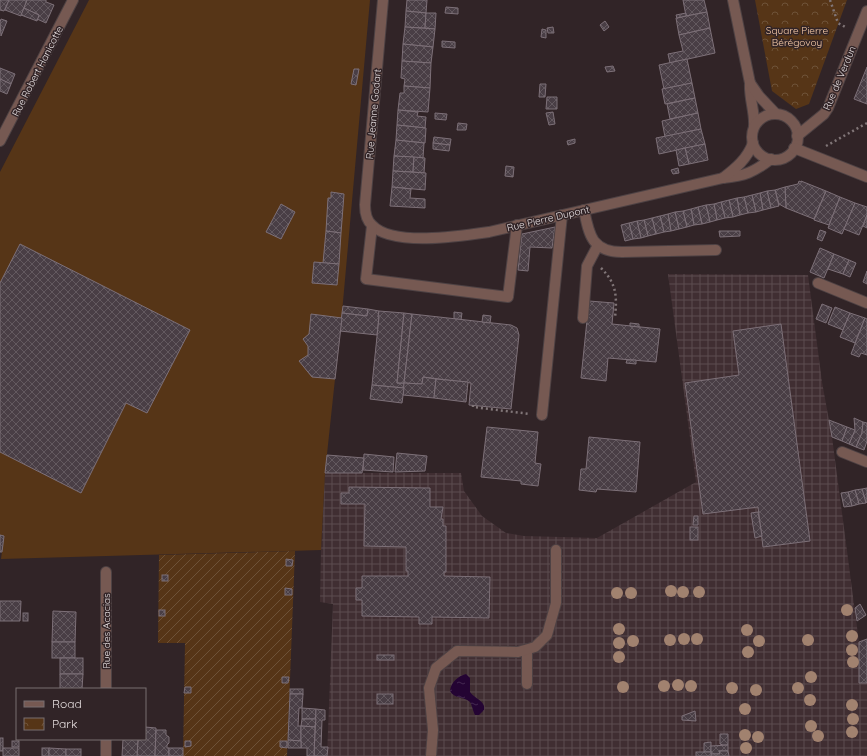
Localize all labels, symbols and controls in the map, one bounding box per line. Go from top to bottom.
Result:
street label: Rue Robert Hanicotte [9,23,66,119]
park label: Square Pierre Bérégovoy [766,24,829,49]
street label: Rue de Verdun [820,44,859,112]
street label: Rue Jeanne Godart [363,68,384,160]
street label: Rue Pierre Dupont [506,203,591,234]
street label: Rue des Acacias [100,593,113,669]
legend [16,688,146,740]
text: Road [52,696,82,711]
text: Park [52,716,77,731]

